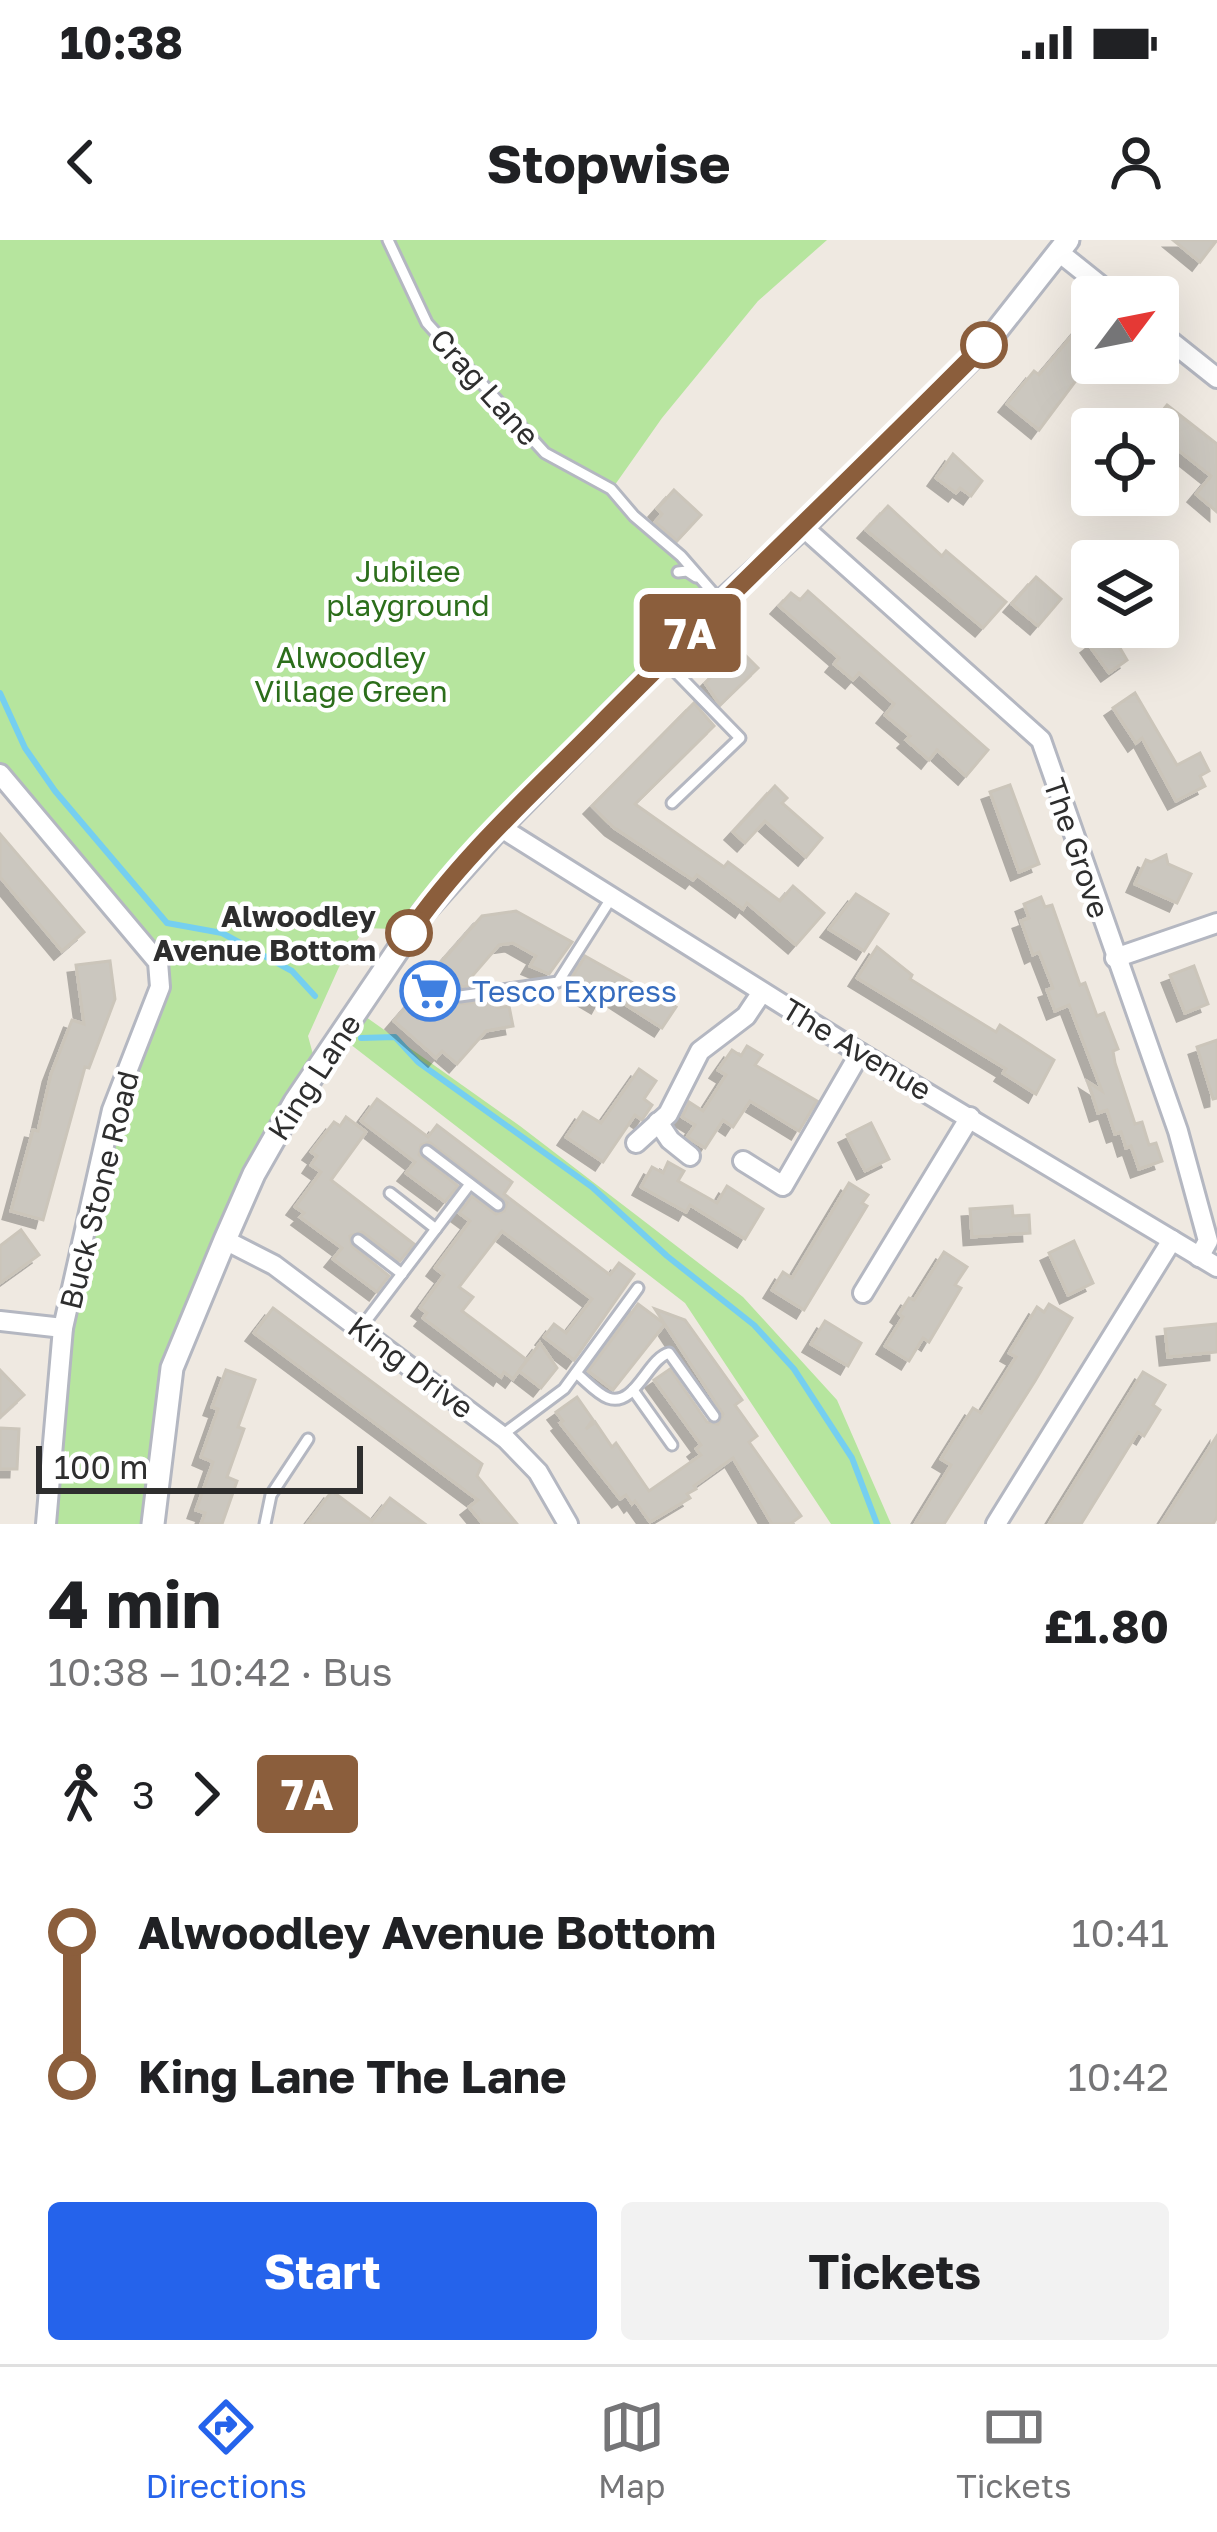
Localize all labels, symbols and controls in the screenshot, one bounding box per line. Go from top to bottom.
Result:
text: 10:38 [60,15,183,69]
icon: back [48,129,114,195]
icon: person [1103,129,1169,195]
text: Stopwise [486,130,731,195]
north arrow [1071,276,1179,384]
map controls [1071,276,1179,648]
street label: Crag Lane [423,321,547,453]
unlabelled marker [962,323,1006,367]
button: locate [1071,408,1179,516]
button: layers [1071,540,1179,648]
park label: Jubilee playground [326,553,490,623]
line badge: 7A [636,594,744,672]
text: 7A [664,608,716,658]
park label: Alwoodley Village Green [254,639,448,709]
street label: The Grove [1036,773,1118,923]
place label: Alwoodley Avenue Bottom [153,898,376,968]
marker: Alwoodley Avenue Bottom [387,911,431,955]
supermarket icon: Tesco Express [399,960,461,1022]
place label: Tesco Express [472,973,677,1009]
street label: The Avenue [776,990,938,1108]
street label: King Lane [260,1007,368,1147]
street label: Buck Stone Road [52,1067,146,1313]
street label: King Drive [341,1308,481,1426]
scale bar [36,1440,363,1493]
text: 100 m [54,1447,148,1486]
text: 4 min [48,1563,222,1643]
text: £1.80 [1044,1599,1169,1653]
text: 10:38 – 10:42 · Bus [48,1648,392,1695]
icon: walk [48,1761,114,1827]
icon: forward [173,1761,239,1827]
text: 7A [281,1769,334,1819]
text: 3 [132,1771,155,1818]
text: Alwoodley Avenue Bottom [138,1905,716,1959]
text: 10:41 [1071,1909,1169,1956]
text: King Lane The Lane [138,2049,567,2103]
text: 10:42 [1068,2053,1169,2100]
button: Start [48,2202,597,2340]
button: Tickets [621,2202,1169,2340]
tab: Directions [146,2394,307,2505]
tab: Map [598,2394,665,2505]
tab: Tickets [956,2394,1071,2505]

